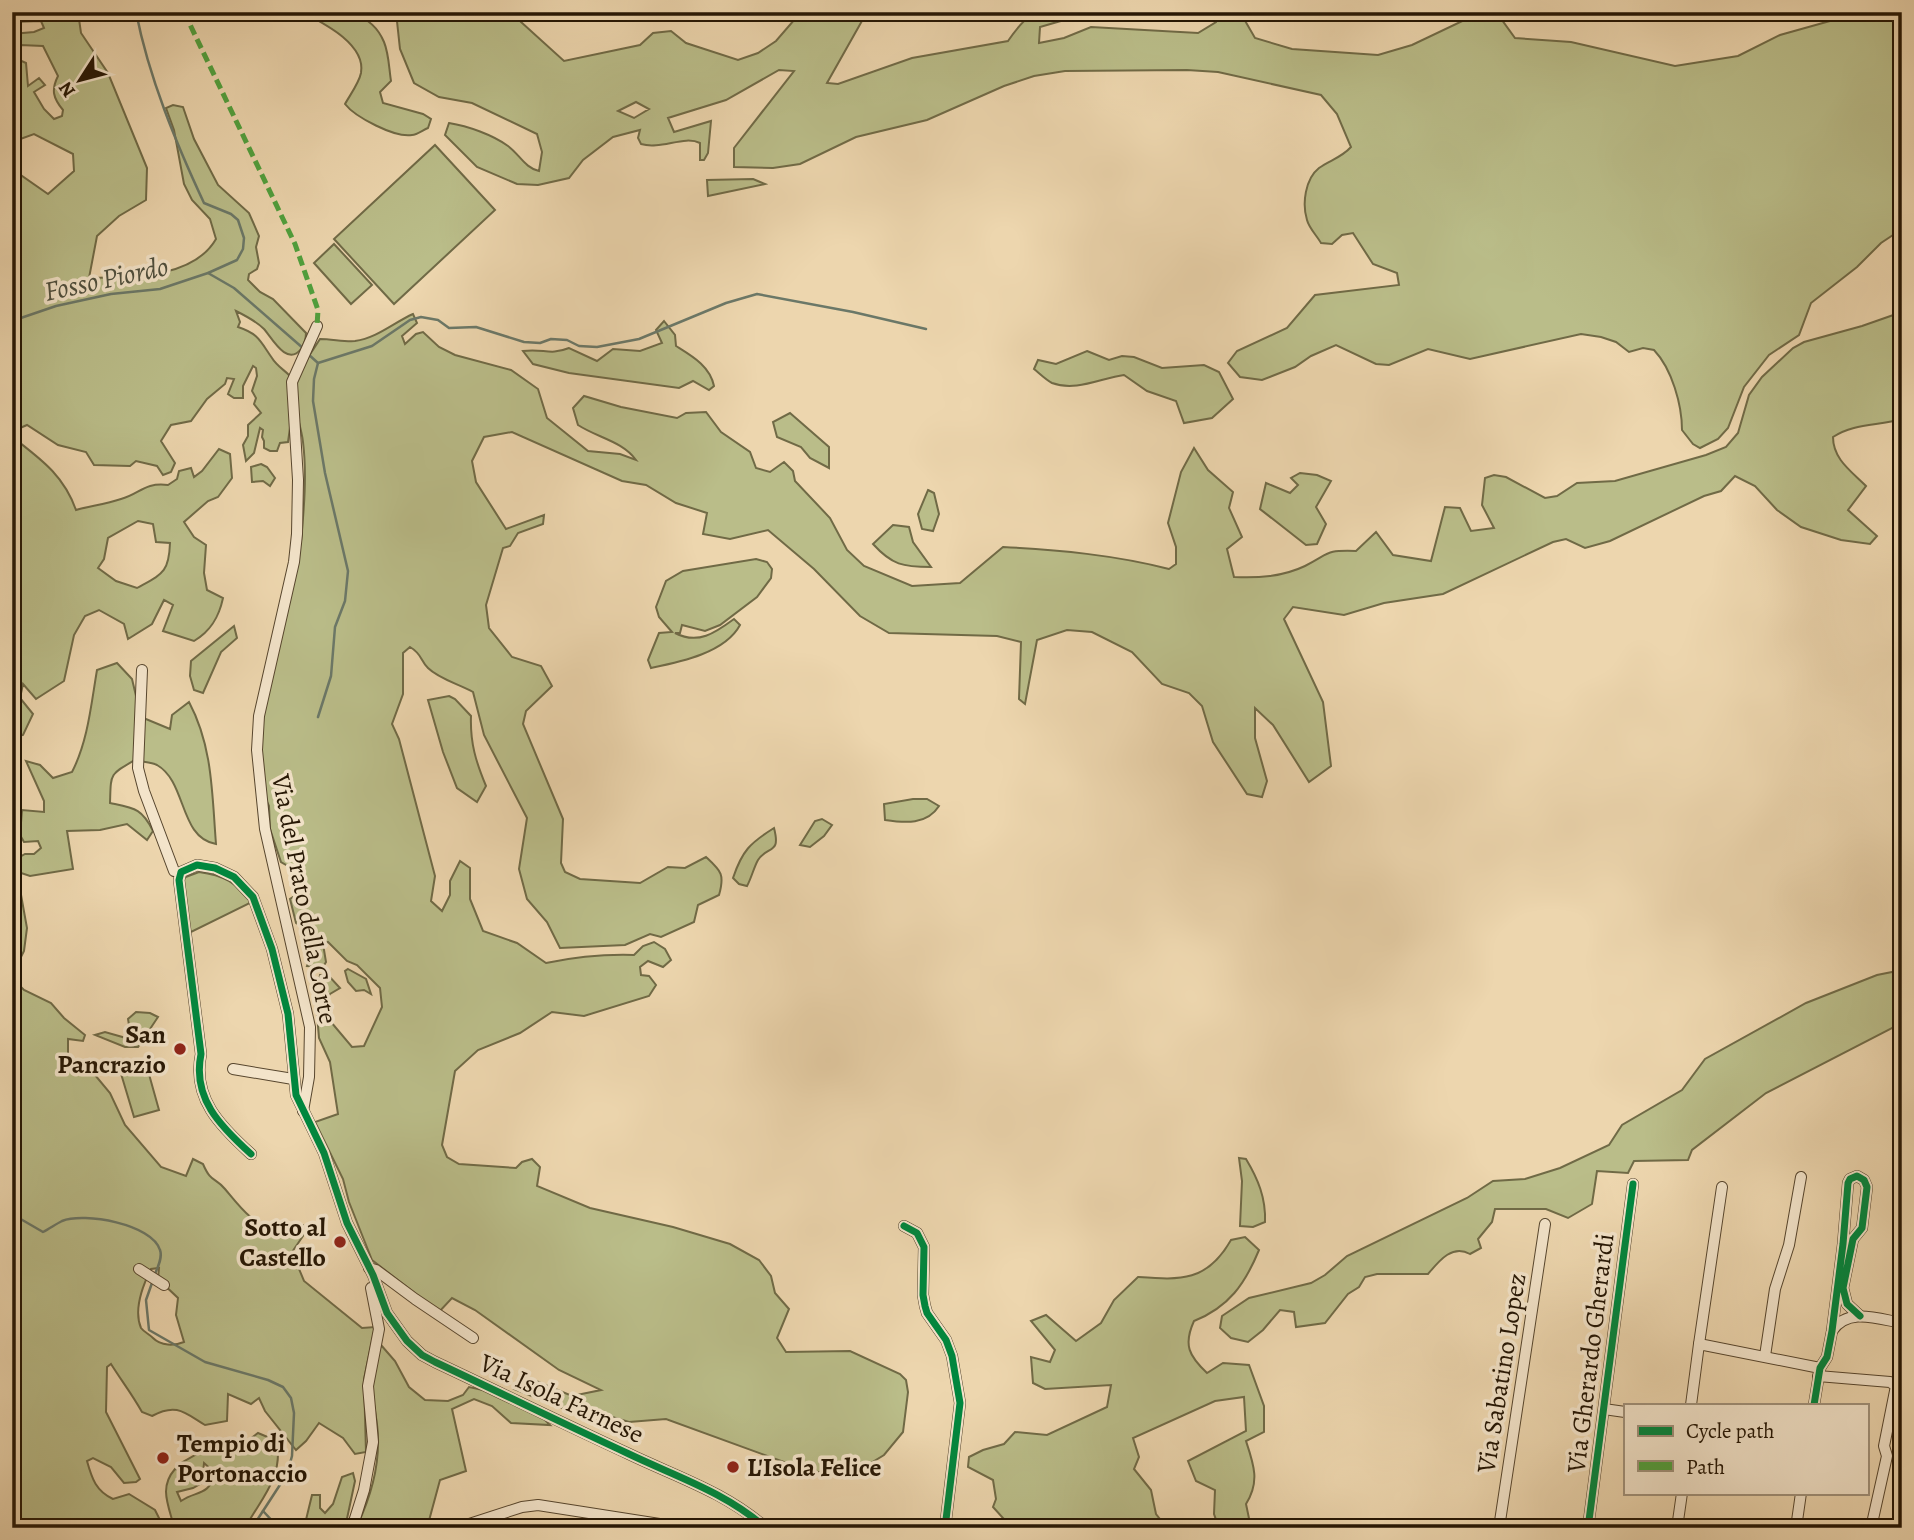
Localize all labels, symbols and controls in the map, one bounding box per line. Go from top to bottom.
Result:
north arrow [46,46,116,116]
text: N [52,76,82,103]
water label: Fosso Piordo [41,247,172,311]
street label: Via del Prato della Corte [263,770,346,1027]
place label: San Pancrazio [57,1017,166,1082]
marker: San Pancrazio [172,1041,188,1057]
place label: Sotto al Castello [239,1210,326,1275]
street label: Via Gherardo Gherardi [1558,1231,1623,1476]
marker: Sotto al Castello [332,1234,348,1250]
street label: Via Sabatino Lopez [1468,1271,1535,1476]
street label: Via Isola Farnese [473,1345,650,1452]
legend [1624,1404,1868,1494]
text: Cycle path [1686,1417,1775,1445]
place label: Tempio di Portonaccio [177,1426,307,1491]
marker: Tempio di Portonaccio [155,1450,171,1466]
place label: L'Isola Felice [747,1450,882,1485]
text: Path [1686,1453,1725,1481]
marker: L'Isola Felice [725,1459,741,1475]

